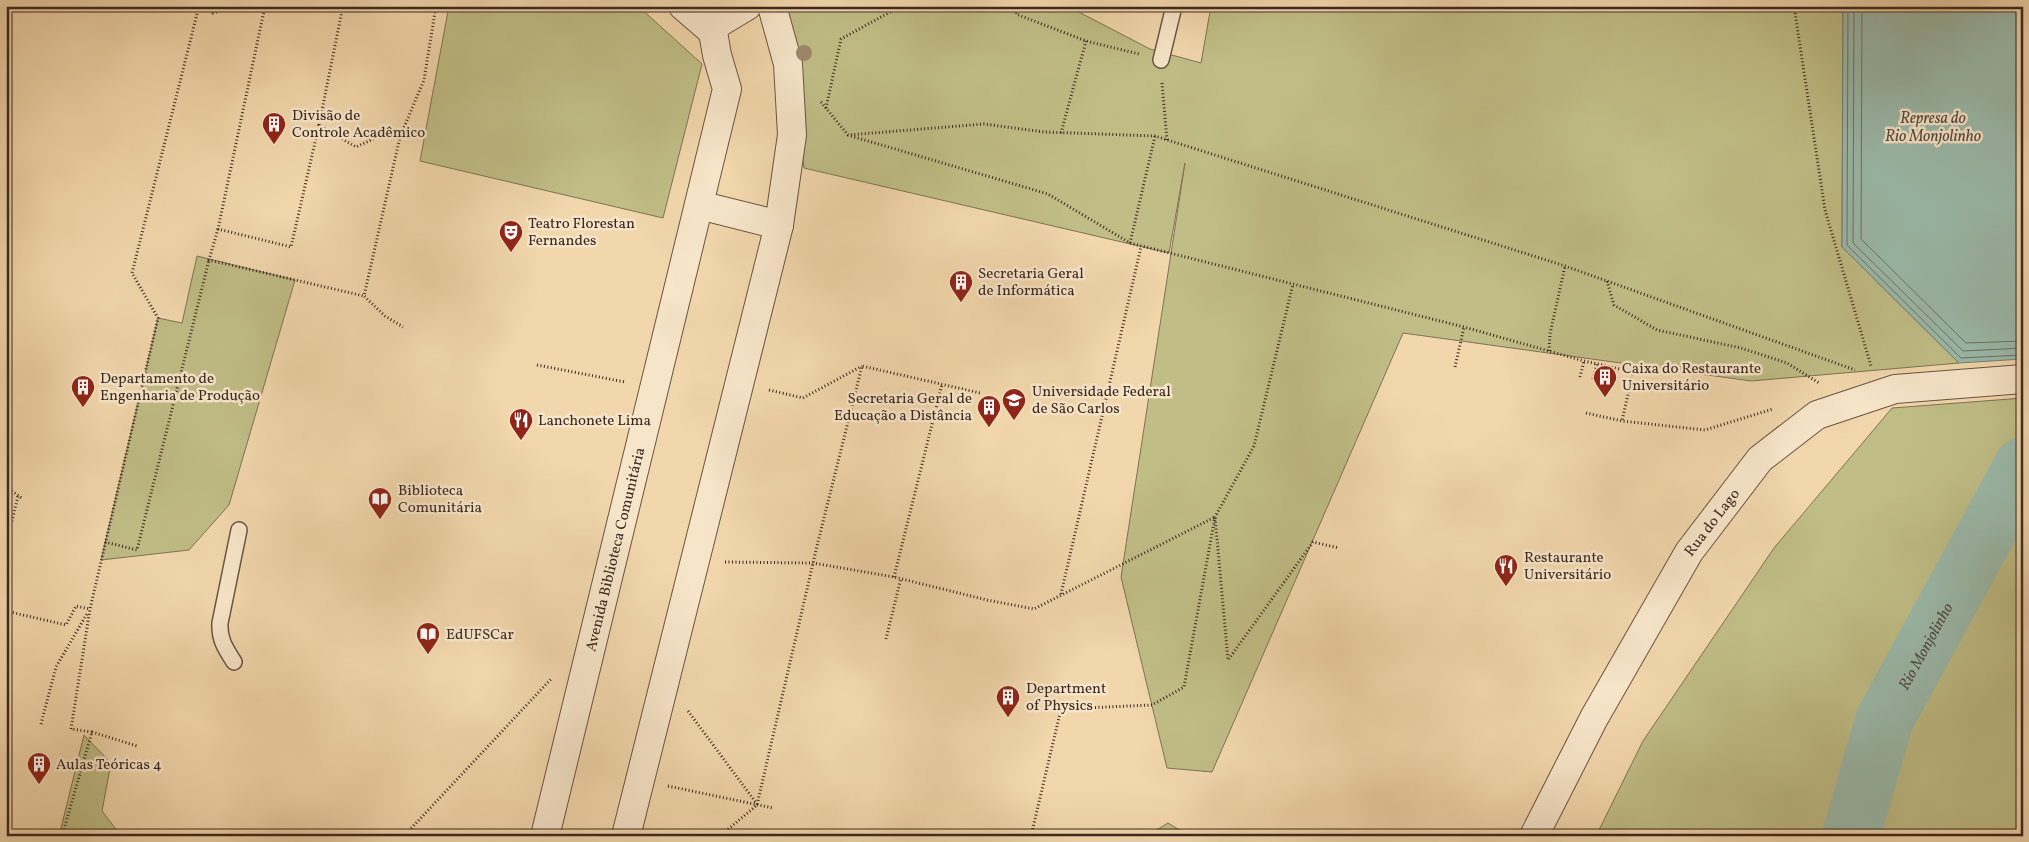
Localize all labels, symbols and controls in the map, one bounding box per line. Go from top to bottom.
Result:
place label: Divisão de Controle Acadêmico [292,106,425,144]
water label: Represa do Rio Monjolinho [1885,108,1982,148]
building icon: Divisão de Controle Acadêmico [261,111,287,145]
place label: Teatro Florestan Fernandes [528,214,635,252]
theatre icon: Teatro Florestan Fernandes [498,219,524,253]
place label: Secretaria Geral de Informática [978,264,1084,302]
building icon: Secretaria Geral de Informática [948,269,974,303]
place label: Caixa do Restaurante Universitário [1622,359,1761,397]
building icon: Caixa do Restaurante Universitário [1592,364,1618,398]
place label: Departamento de Engenharia de Produção [100,369,260,407]
building icon: Departamento de Engenharia de Produção [70,374,96,408]
place label: Universidade Federal de São Carlos [1032,382,1171,420]
school or university icon: Universidade Federal de São Carlos [1001,387,1027,421]
place label: Secretaria Geral de Educação a Distância [834,389,972,427]
building icon: Secretaria Geral de Educação a Distância [976,394,1002,428]
restaurant icon: Lanchonete Lima [508,407,534,441]
place label: Lanchonete Lima [538,411,651,432]
street label: Avenida Biblioteca Comunitária [581,445,651,654]
place label: Biblioteca Comunitária [398,481,482,519]
street label: Rua do Lago [1680,485,1746,561]
library icon: Biblioteca Comunitária [367,486,393,520]
place label: Restaurante Universitário [1524,548,1611,586]
restaurant icon: Restaurante Universitário [1493,553,1519,587]
water label: Rio Monjolinho [1894,599,1960,694]
library icon: EdUFSCar [415,621,441,655]
place label: EdUFSCar [446,625,514,646]
place label: Department of Physics [1026,679,1106,717]
building icon: Department of Physics [995,684,1021,718]
building icon: Aulas Teóricas 4 [26,751,52,785]
place label: Aulas Teóricas 4 [56,755,162,776]

